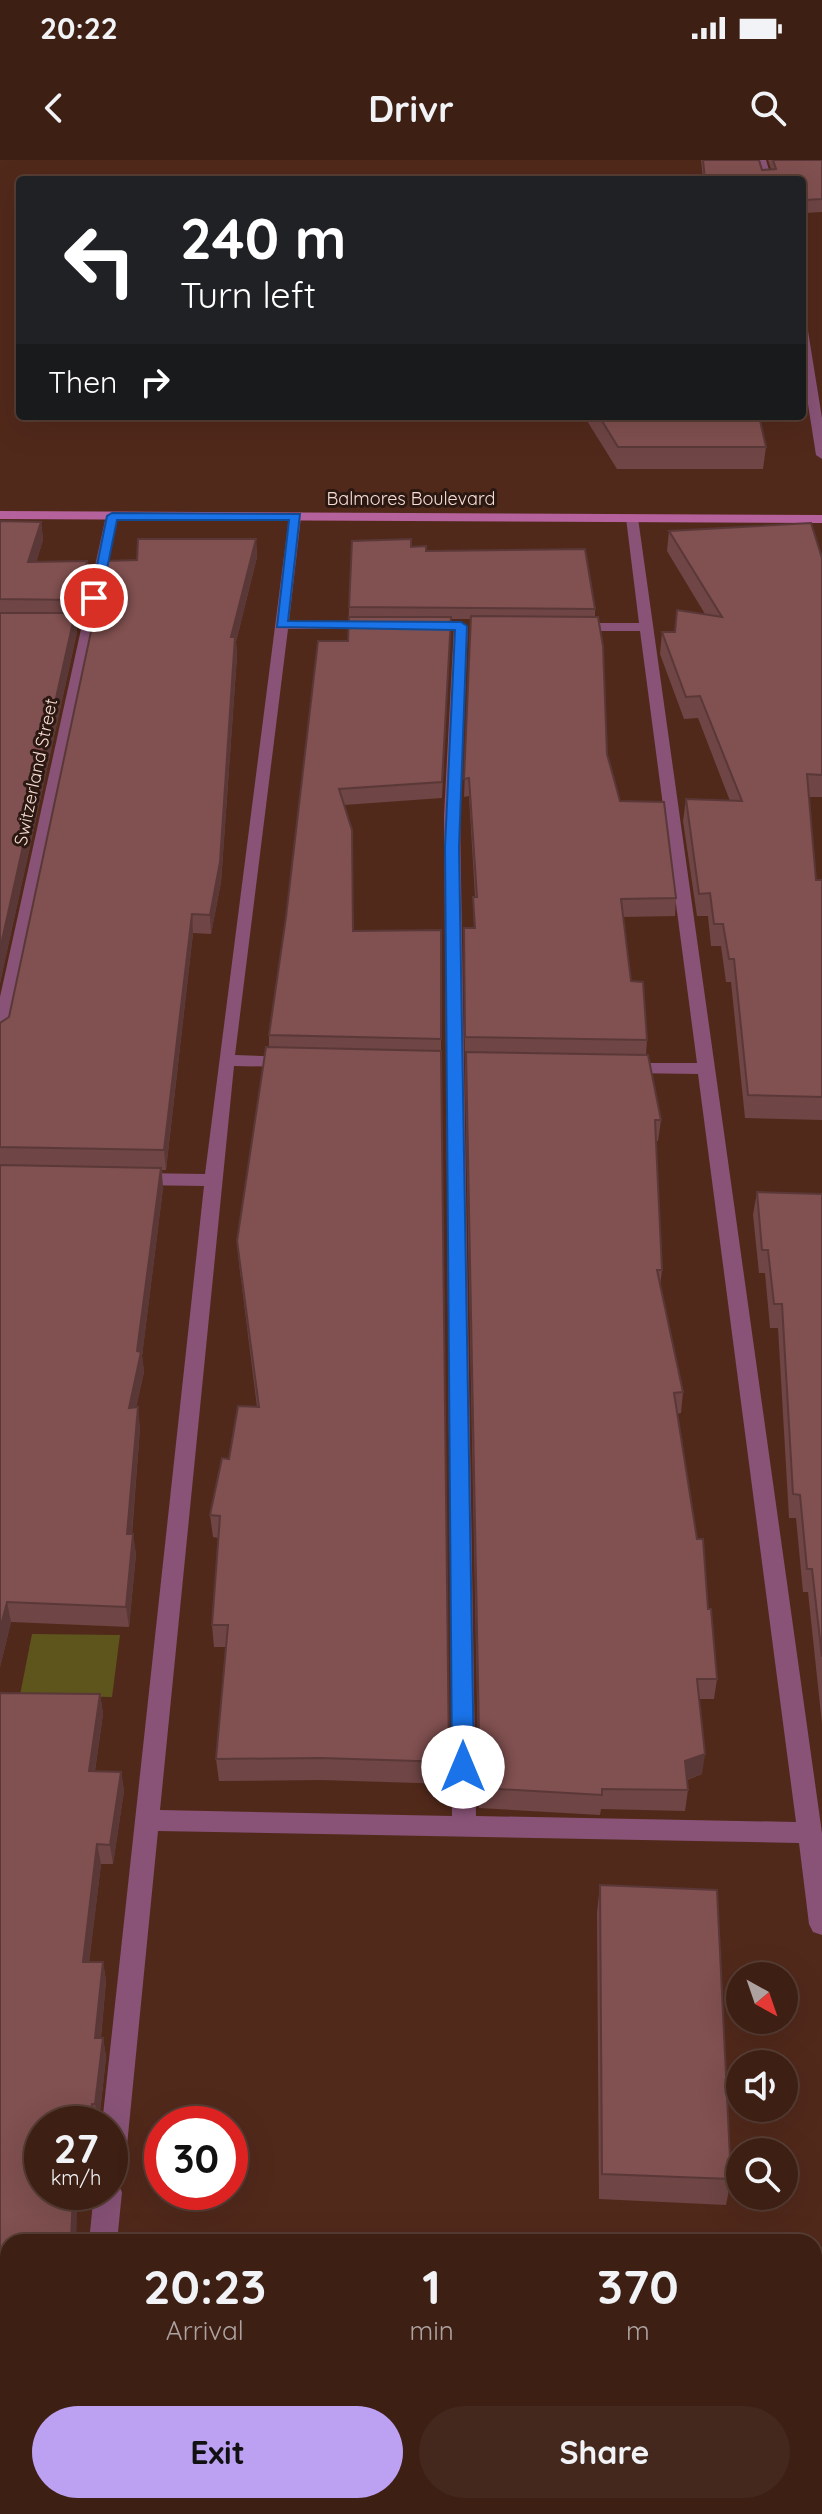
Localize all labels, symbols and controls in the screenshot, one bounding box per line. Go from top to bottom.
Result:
text: 20:22 [40,9,118,47]
icon: back [32,86,76,130]
text: Drivr [368,86,454,131]
icon: search [746,86,790,130]
text: 240 m [180,203,347,273]
icon: left [48,208,152,312]
text: Turn left [180,272,316,317]
icon: right [133,360,177,404]
text: Then [48,363,117,401]
street label: Balmores Boulevard [327,487,495,510]
pin [60,564,128,632]
icon: arrive [72,576,116,620]
street label: Switzerland Street [9,696,62,847]
position arrow [421,1725,505,1809]
north arrow [726,1962,798,2034]
map controls [726,1962,798,2210]
button: sound [726,2050,798,2122]
speed limit sign: 30 [144,2106,248,2210]
text: 27 [54,2123,98,2173]
button: search [726,2138,798,2210]
text: km/h [51,2165,101,2190]
text: 20:23 [143,2256,266,2316]
text: 1 [422,2256,441,2316]
text: 370 [597,2256,679,2316]
text: Arrival [166,2314,244,2347]
text: min [410,2314,454,2347]
text: m [626,2314,650,2347]
button: Exit [32,2406,403,2498]
button: Share [419,2406,790,2498]

